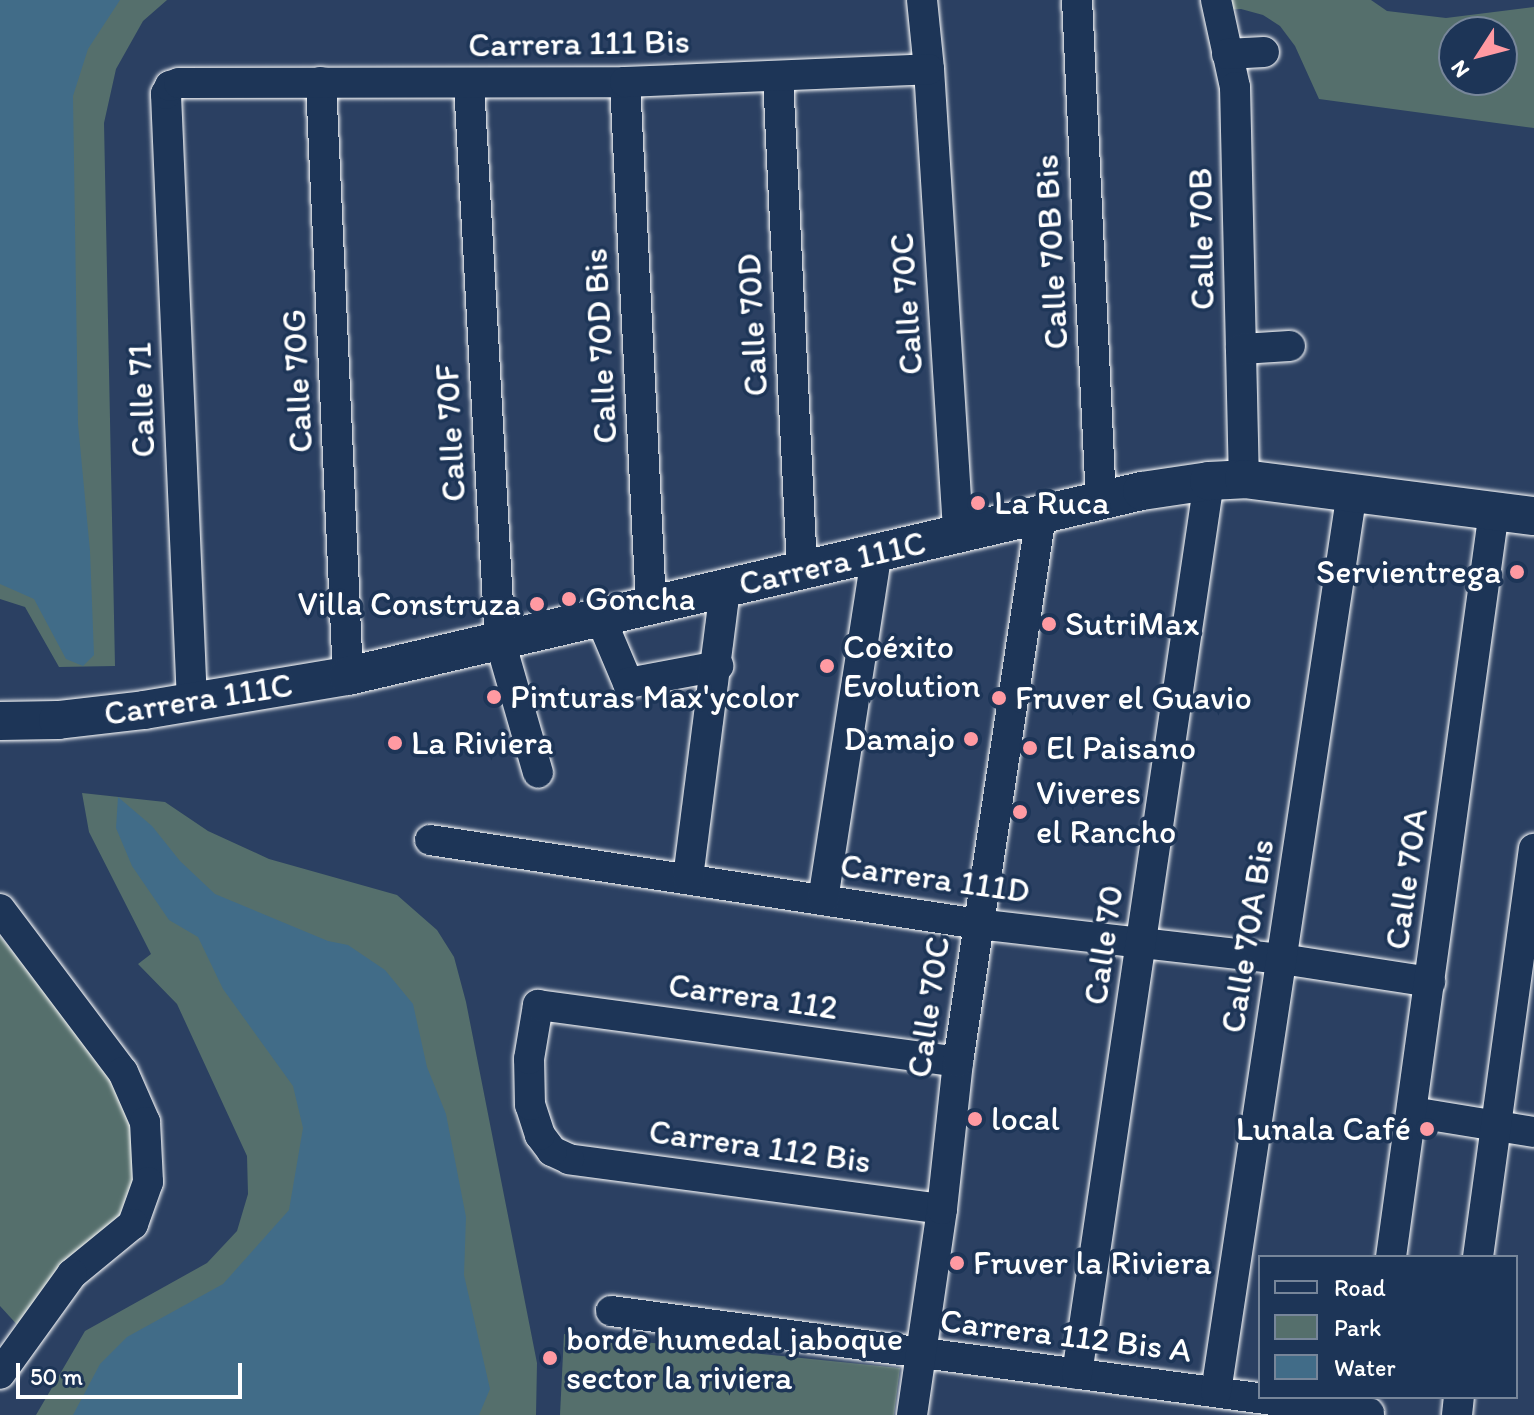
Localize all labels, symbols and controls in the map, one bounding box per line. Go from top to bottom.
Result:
north arrow [1438,16,1518,96]
street label: Carrera 111 Bis [468,21,690,65]
text: N [1445,55,1475,83]
street label: Calle 70B Bis [1026,153,1076,351]
street label: Calle 70B [1179,167,1223,311]
street label: Calle 70C [881,232,931,376]
street label: Calle 70D Bis [574,247,626,445]
street label: Calle 70D [728,253,776,397]
street label: Calle 70G [273,308,321,454]
street label: Calle 71 [119,342,163,458]
street label: Calle 70F [426,363,474,503]
place label: La Ruca [994,483,1109,523]
marker: La Ruca [969,494,987,512]
street label: Carrera 111C [735,522,929,604]
place label: Servientrega [1316,552,1501,592]
marker: Servientrega [1508,563,1526,581]
place label: Goncha [585,579,695,619]
place label: Villa Construza [297,584,521,624]
marker: Goncha [560,590,578,608]
marker: Villa Construza [528,595,546,613]
place label: SutriMax [1065,604,1199,644]
marker: SutriMax [1040,615,1058,633]
place label: Coéxito Evolution [843,626,980,706]
marker: Coéxito Evolution [818,657,836,675]
street label: Carrera 111C [101,664,295,734]
place label: Pinturas Max'ycolor [510,677,799,717]
place label: Fruver el Guavio [1015,678,1252,718]
marker: Pinturas Max'ycolor [485,688,503,706]
marker: Fruver el Guavio [990,689,1008,707]
place label: Damajo [844,719,955,759]
place label: La Riviera [411,723,554,763]
place label: El Paisano [1046,728,1195,768]
marker: Damajo [962,730,980,748]
marker: La Riviera [386,734,404,752]
marker: El Paisano [1021,739,1039,757]
place label: Viveres el Rancho [1036,772,1178,852]
marker: Viveres el Rancho [1011,803,1029,821]
street label: Calle 70A [1376,806,1436,952]
street label: Calle 70A Bis [1212,836,1282,1036]
street label: Carrera 111D [838,845,1032,911]
street label: Calle 70 [1074,883,1132,1007]
street label: Calle 70C [898,934,958,1080]
street label: Carrera 112 [666,964,840,1028]
place label: local [991,1099,1060,1139]
place label: Lunala Café [1237,1109,1411,1149]
street label: Carrera 112 Bis [646,1110,874,1182]
marker: local [966,1110,984,1128]
marker: Lunala Café [1418,1120,1436,1138]
place label: Fruver la Riviera [973,1243,1211,1283]
marker: Fruver la Riviera [948,1254,966,1272]
legend [1258,1255,1518,1399]
text: Road [1334,1273,1386,1302]
street label: Carrera 112 Bis A [938,1299,1194,1371]
text: Park [1334,1313,1381,1342]
place label: borde humedal jaboque sector la riviera [566,1318,904,1398]
scale bar [20,1347,246,1397]
marker: borde humedal jaboque sector la riviera [541,1349,559,1367]
text: Water [1334,1353,1396,1382]
text: 50 m [30,1362,83,1391]

